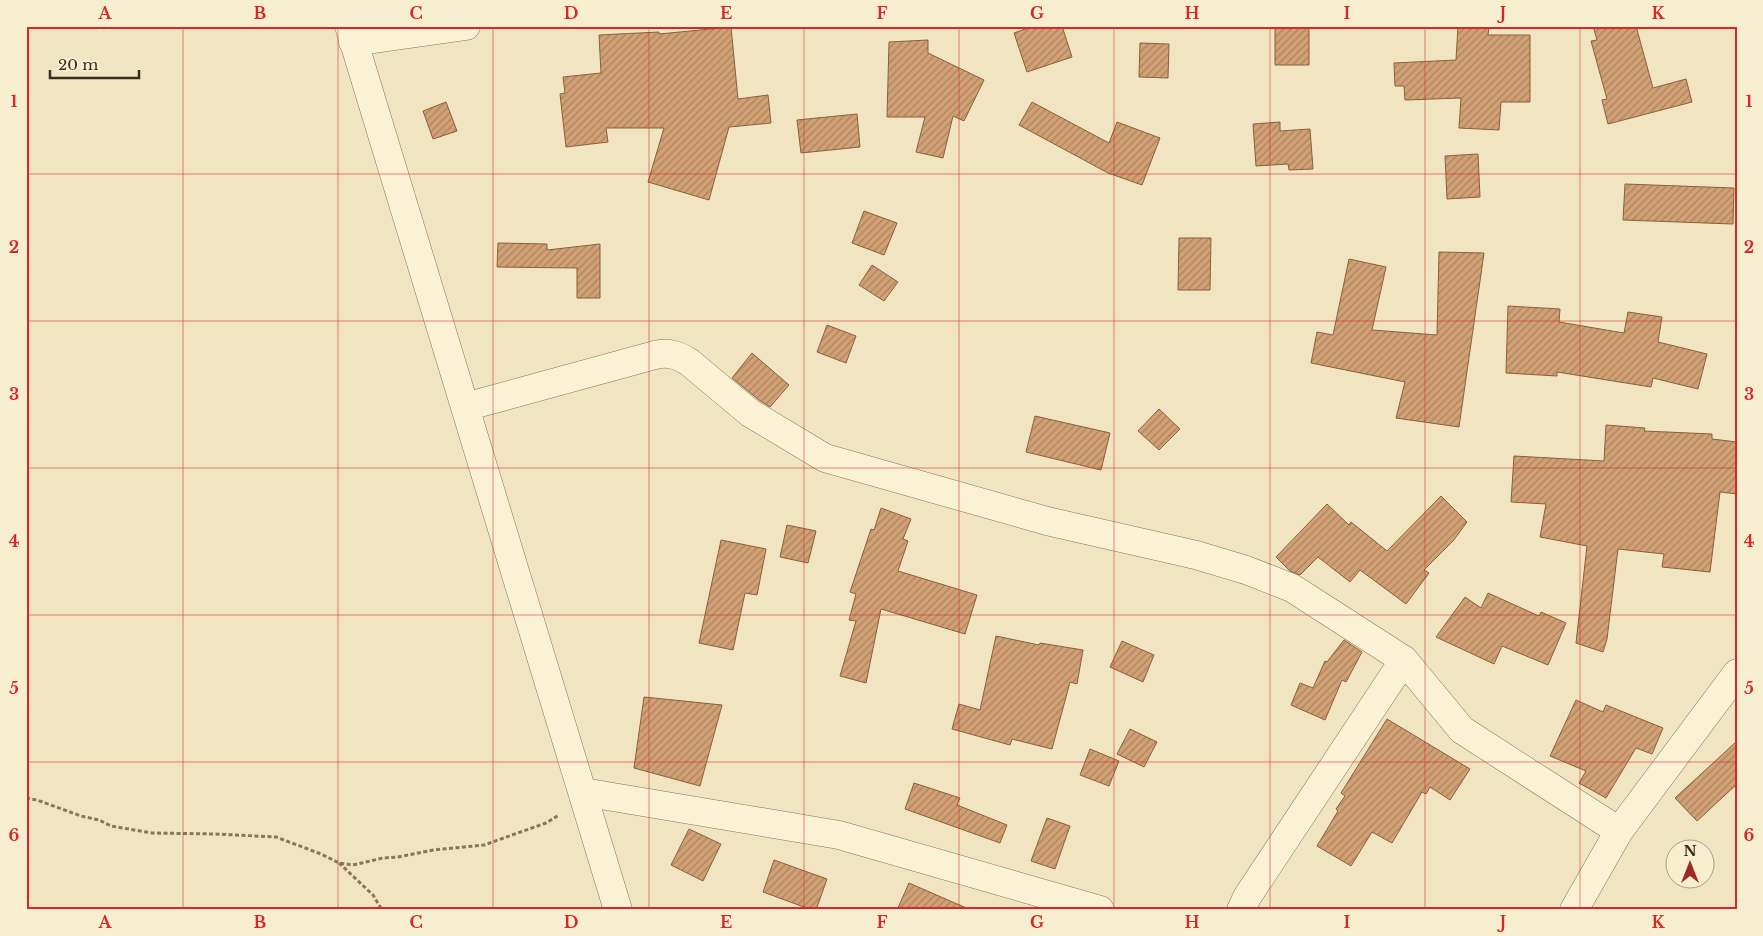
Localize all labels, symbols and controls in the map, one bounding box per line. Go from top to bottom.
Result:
text: A [98,3,113,23]
text: B [254,3,267,23]
text: C [409,3,423,23]
text: D [564,3,578,23]
text: E [720,3,732,23]
text: F [876,3,888,23]
text: G [1030,3,1044,23]
text: H [1184,3,1200,23]
text: I [1344,3,1351,23]
text: J [1497,3,1506,23]
text: K [1651,3,1665,23]
scale bar [50,48,139,80]
text: 20 m [58,55,98,74]
text: 1 [11,91,18,111]
text: 1 [1746,91,1753,111]
text: 2 [9,237,19,257]
text: 2 [1744,237,1754,257]
text: 3 [9,384,19,404]
text: 3 [1744,384,1754,404]
text: 4 [9,531,19,551]
text: 4 [1744,531,1754,551]
text: 5 [9,678,19,698]
text: 5 [1744,678,1754,698]
text: 6 [9,825,20,845]
text: 6 [1744,825,1755,845]
north arrow [1666,838,1716,888]
text: N [1683,842,1697,860]
text: A [98,912,113,932]
text: B [254,912,267,932]
text: C [409,912,423,932]
text: D [564,912,578,932]
text: E [720,912,732,932]
text: F [876,912,888,932]
text: G [1030,912,1044,932]
text: H [1184,912,1200,932]
text: I [1344,912,1351,932]
text: J [1497,912,1506,932]
text: K [1651,912,1665,932]

